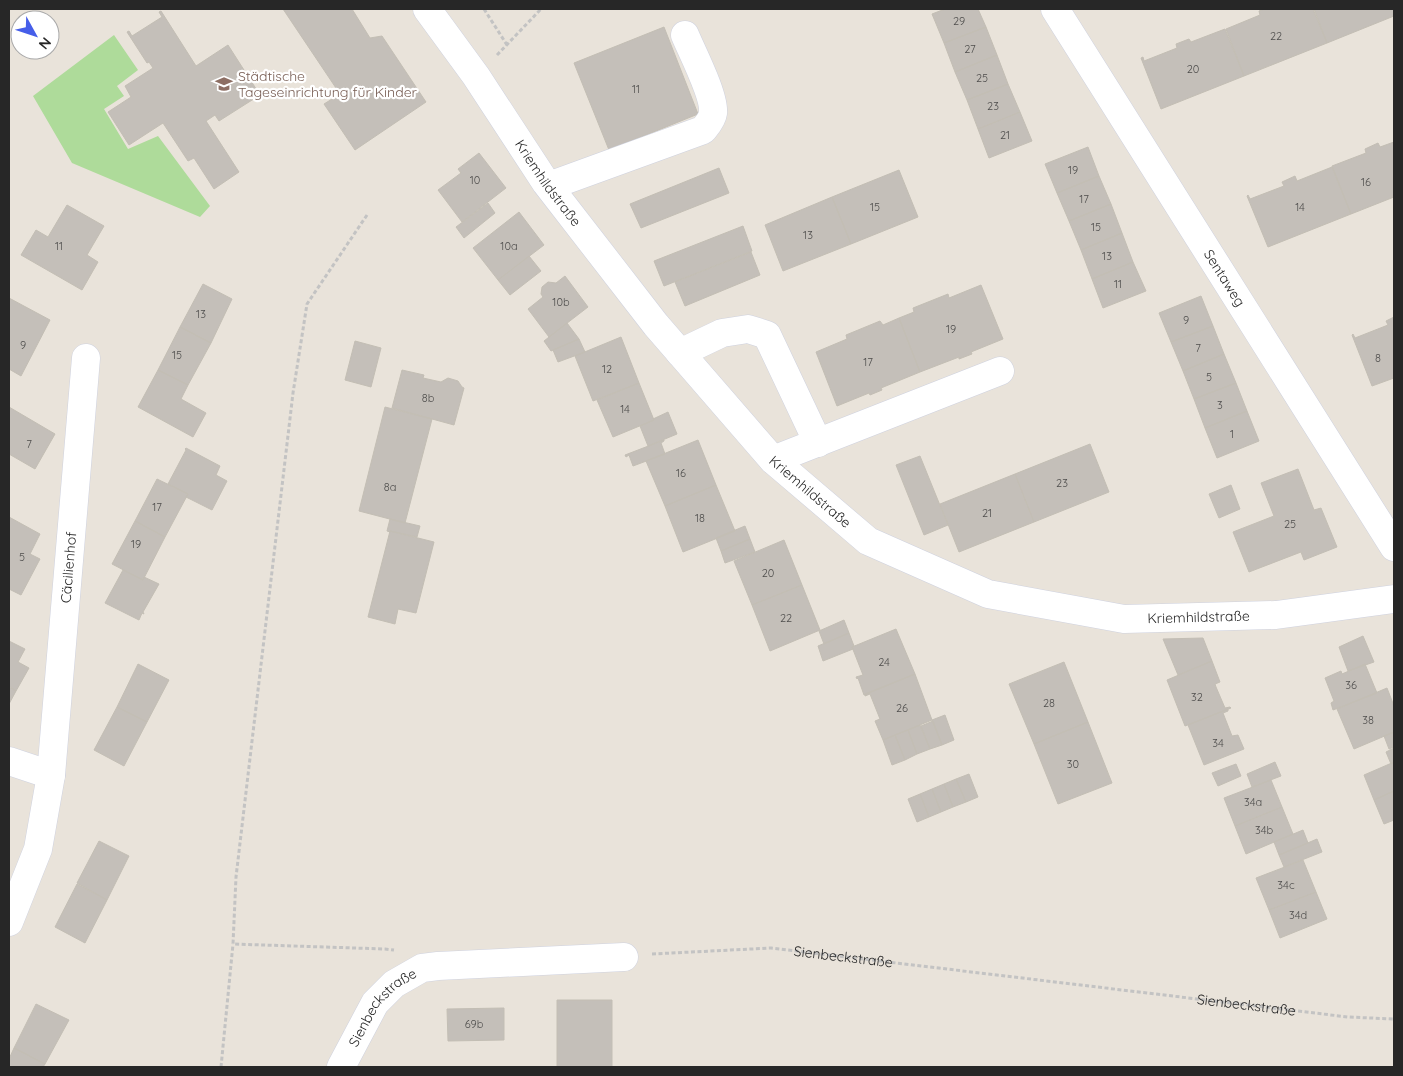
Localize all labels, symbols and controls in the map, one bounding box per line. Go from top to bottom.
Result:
north arrow [10,10,60,60]
house number: 29 [953,14,965,28]
house number: 22 [1270,29,1282,43]
text: N [35,34,55,53]
house number: 27 [964,42,976,56]
house number: 20 [1187,62,1199,76]
place label: Städtische Tageseinrichtung für Kinder [238,67,418,101]
house number: 25 [976,71,988,85]
school or university icon: Städtische Tageseinrichtung für Kinder [214,74,234,94]
house number: 11 [632,82,640,96]
house number: 23 [987,99,999,113]
house number: 21 [1000,128,1010,142]
street label: Kriemhildstraße [511,136,585,230]
house number: 19 [1068,163,1078,177]
house number: 10 [470,173,480,187]
house number: 16 [1361,175,1371,189]
house number: 17 [1079,192,1089,206]
house number: 15 [870,200,880,214]
house number: 14 [1295,200,1305,214]
house number: 15 [1091,220,1101,234]
house number: 13 [803,228,813,242]
house number: 11 [55,239,63,253]
house number: 10a [500,239,518,253]
street label: Sentaweg [1200,246,1249,310]
house number: 13 [1102,249,1112,263]
house number: 11 [1114,277,1122,291]
house number: 10b [552,295,570,309]
house number: 13 [196,307,206,321]
house number: 9 [1183,313,1189,327]
house number: 19 [946,322,956,336]
house number: 9 [20,338,26,352]
house number: 7 [1195,341,1201,355]
house number: 15 [172,348,182,362]
house number: 8 [1375,351,1381,365]
house number: 17 [863,355,873,369]
house number: 12 [602,362,612,376]
house number: 5 [1206,370,1212,384]
house number: 8b [422,391,435,405]
house number: 3 [1217,398,1223,412]
house number: 14 [620,402,630,416]
house number: 1 [1230,427,1234,441]
house number: 7 [26,437,32,451]
street label: Kriemhildstraße [765,452,855,532]
house number: 16 [676,466,686,480]
house number: 23 [1056,476,1068,490]
house number: 8a [384,480,396,494]
house number: 17 [152,500,162,514]
house number: 21 [982,506,992,520]
house number: 18 [695,511,705,525]
house number: 25 [1284,517,1296,531]
street label: Cäcilienhof [56,531,80,604]
house number: 19 [131,537,141,551]
house number: 5 [19,550,25,564]
house number: 20 [762,566,774,580]
street label: Kriemhildstraße [1147,607,1250,627]
house number: 22 [780,611,792,625]
house number: 24 [878,655,890,669]
house number: 36 [1345,678,1357,692]
house number: 32 [1191,690,1203,704]
house number: 28 [1043,696,1055,710]
house number: 26 [896,701,908,715]
house number: 38 [1362,713,1374,727]
house number: 34 [1212,736,1224,750]
house number: 30 [1067,757,1079,771]
house number: 34a [1244,795,1262,809]
house number: 34b [1255,823,1273,837]
house number: 34c [1277,878,1295,892]
house number: 34d [1289,908,1307,922]
street label: Sienbeckstraße [793,942,894,971]
street label: Sienbeckstraße [344,964,420,1050]
street label: Sienbeckstraße [1196,990,1297,1020]
house number: 69b [465,1017,484,1031]

